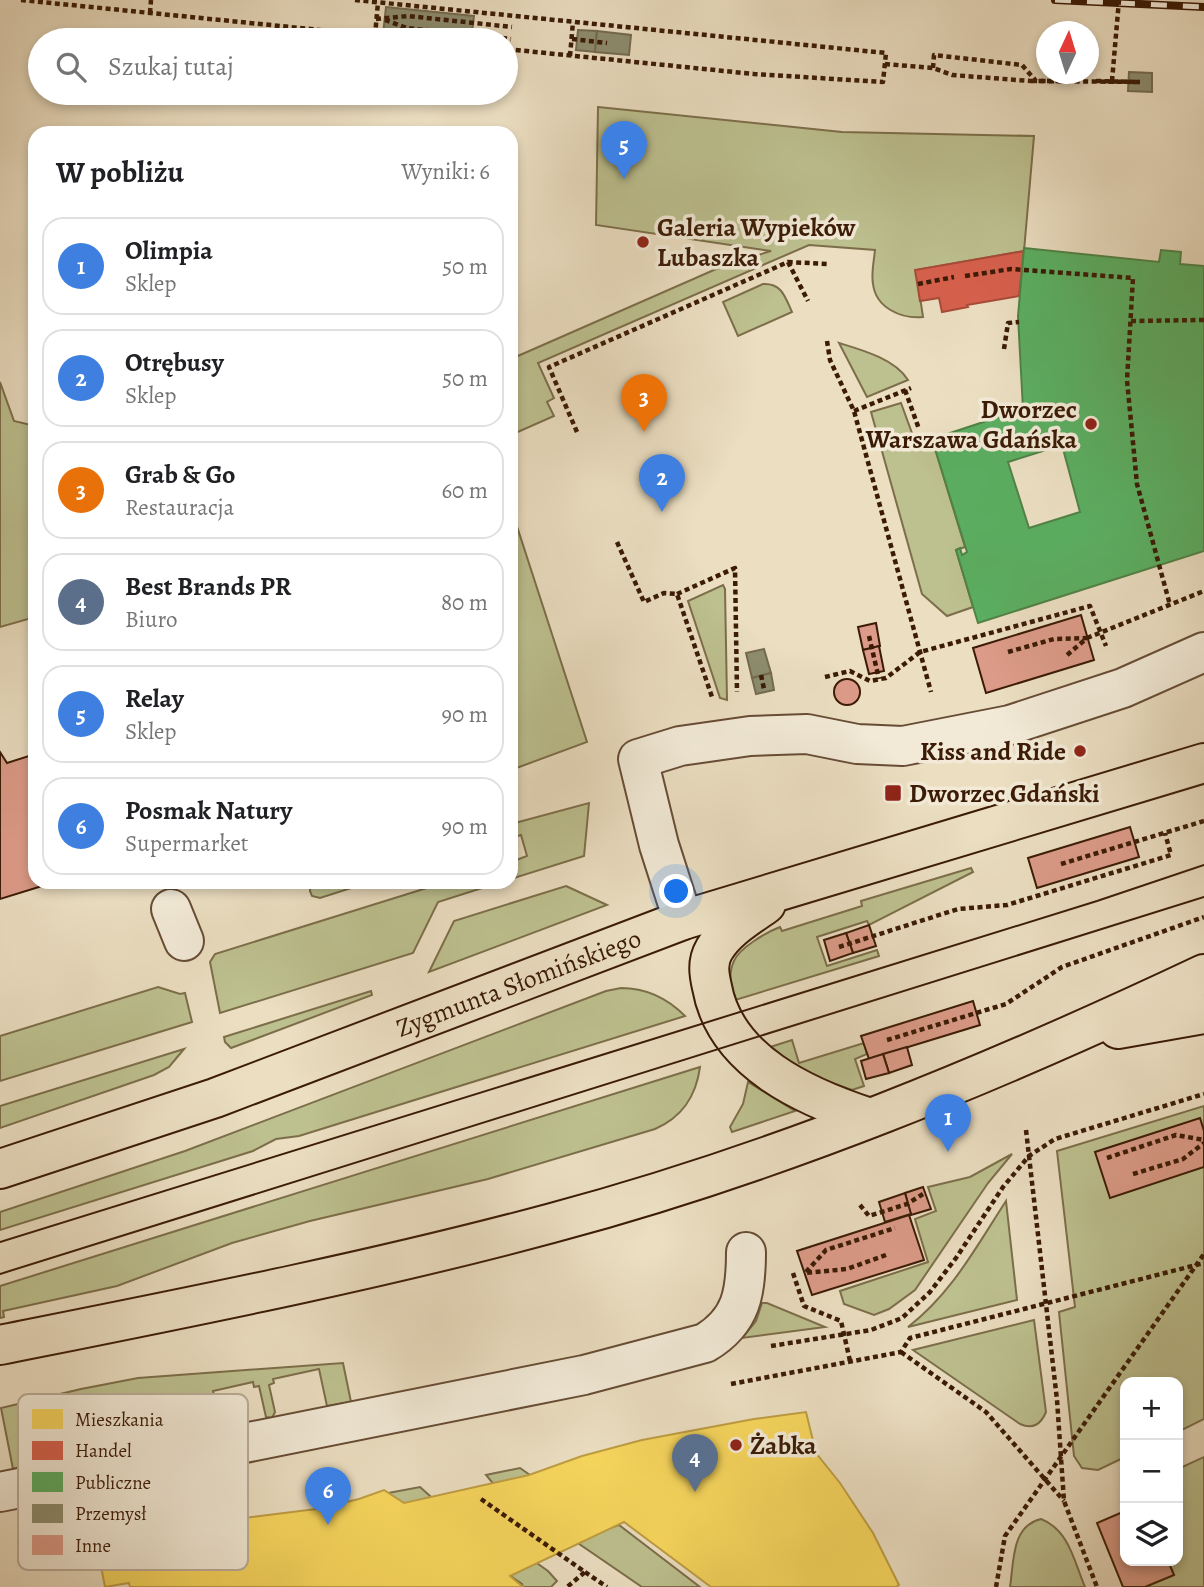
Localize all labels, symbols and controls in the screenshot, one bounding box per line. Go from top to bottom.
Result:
north arrow [1036,21,1099,84]
search box [28,28,518,105]
icon: search [52,48,90,86]
text: Szukaj tutaj [108,49,234,84]
pin: 5 [601,121,647,179]
text: W pobliżu [56,152,184,192]
text: Wyniki: 6 [401,156,490,187]
place label: Galeria Wypieków Lubaszka [657,210,856,275]
text: Olimpia [125,233,213,268]
marker: Galeria Wypieków Lubaszka [635,234,651,250]
text: 1 [77,251,85,282]
text: 50 m [442,251,488,282]
text: Sklep [125,268,176,299]
text: Otrębusy [125,345,224,380]
text: 2 [75,363,87,394]
text: 50 m [442,363,488,394]
pin: 3 [621,374,667,432]
text: Sklep [125,380,176,411]
place label: Dworzec Warszawa Gdańska [865,392,1077,457]
marker: Dworzec Warszawa Gdańska [1083,416,1099,432]
pin: 2 [639,454,685,512]
text: Grab & Go [125,457,236,492]
text: 3 [76,475,86,506]
text: 60 m [441,475,488,506]
text: Restauracja [125,492,234,523]
text: Best Brands PR [125,569,291,604]
text: 4 [76,587,86,618]
text: 80 m [441,587,488,618]
text: Biuro [125,604,177,635]
text: Relay [125,681,184,716]
text: 5 [76,699,86,730]
text: 90 m [442,699,488,730]
text: Sklep [125,716,176,747]
place label: Kiss and Ride [920,734,1066,769]
marker: Kiss and Ride [1072,743,1088,759]
place label: Dworzec Gdański [909,776,1100,811]
marker: Dworzec Gdański [883,783,903,803]
text: Posmak Natury [125,793,292,828]
text: 6 [76,811,86,842]
text: 90 m [442,811,488,842]
text: Supermarket [125,828,248,859]
your location [659,874,693,908]
street label: Zygmunta Słomińskiego [391,920,646,1045]
pin: 1 [925,1094,971,1152]
map controls [1120,1377,1183,1566]
button: + [1120,1377,1183,1440]
legend [18,1394,248,1570]
text: Mieszkania [75,1407,164,1433]
place label: Żabka [750,1428,817,1463]
pin: 4 [672,1434,718,1492]
marker: Żabka [728,1437,744,1453]
text: Handel [75,1438,132,1464]
button: − [1120,1440,1183,1503]
pin: 6 [305,1467,351,1525]
text: Publiczne [75,1470,151,1496]
text: Przemysł [75,1501,147,1527]
button: layers [1120,1503,1183,1566]
text: Inne [75,1533,111,1559]

